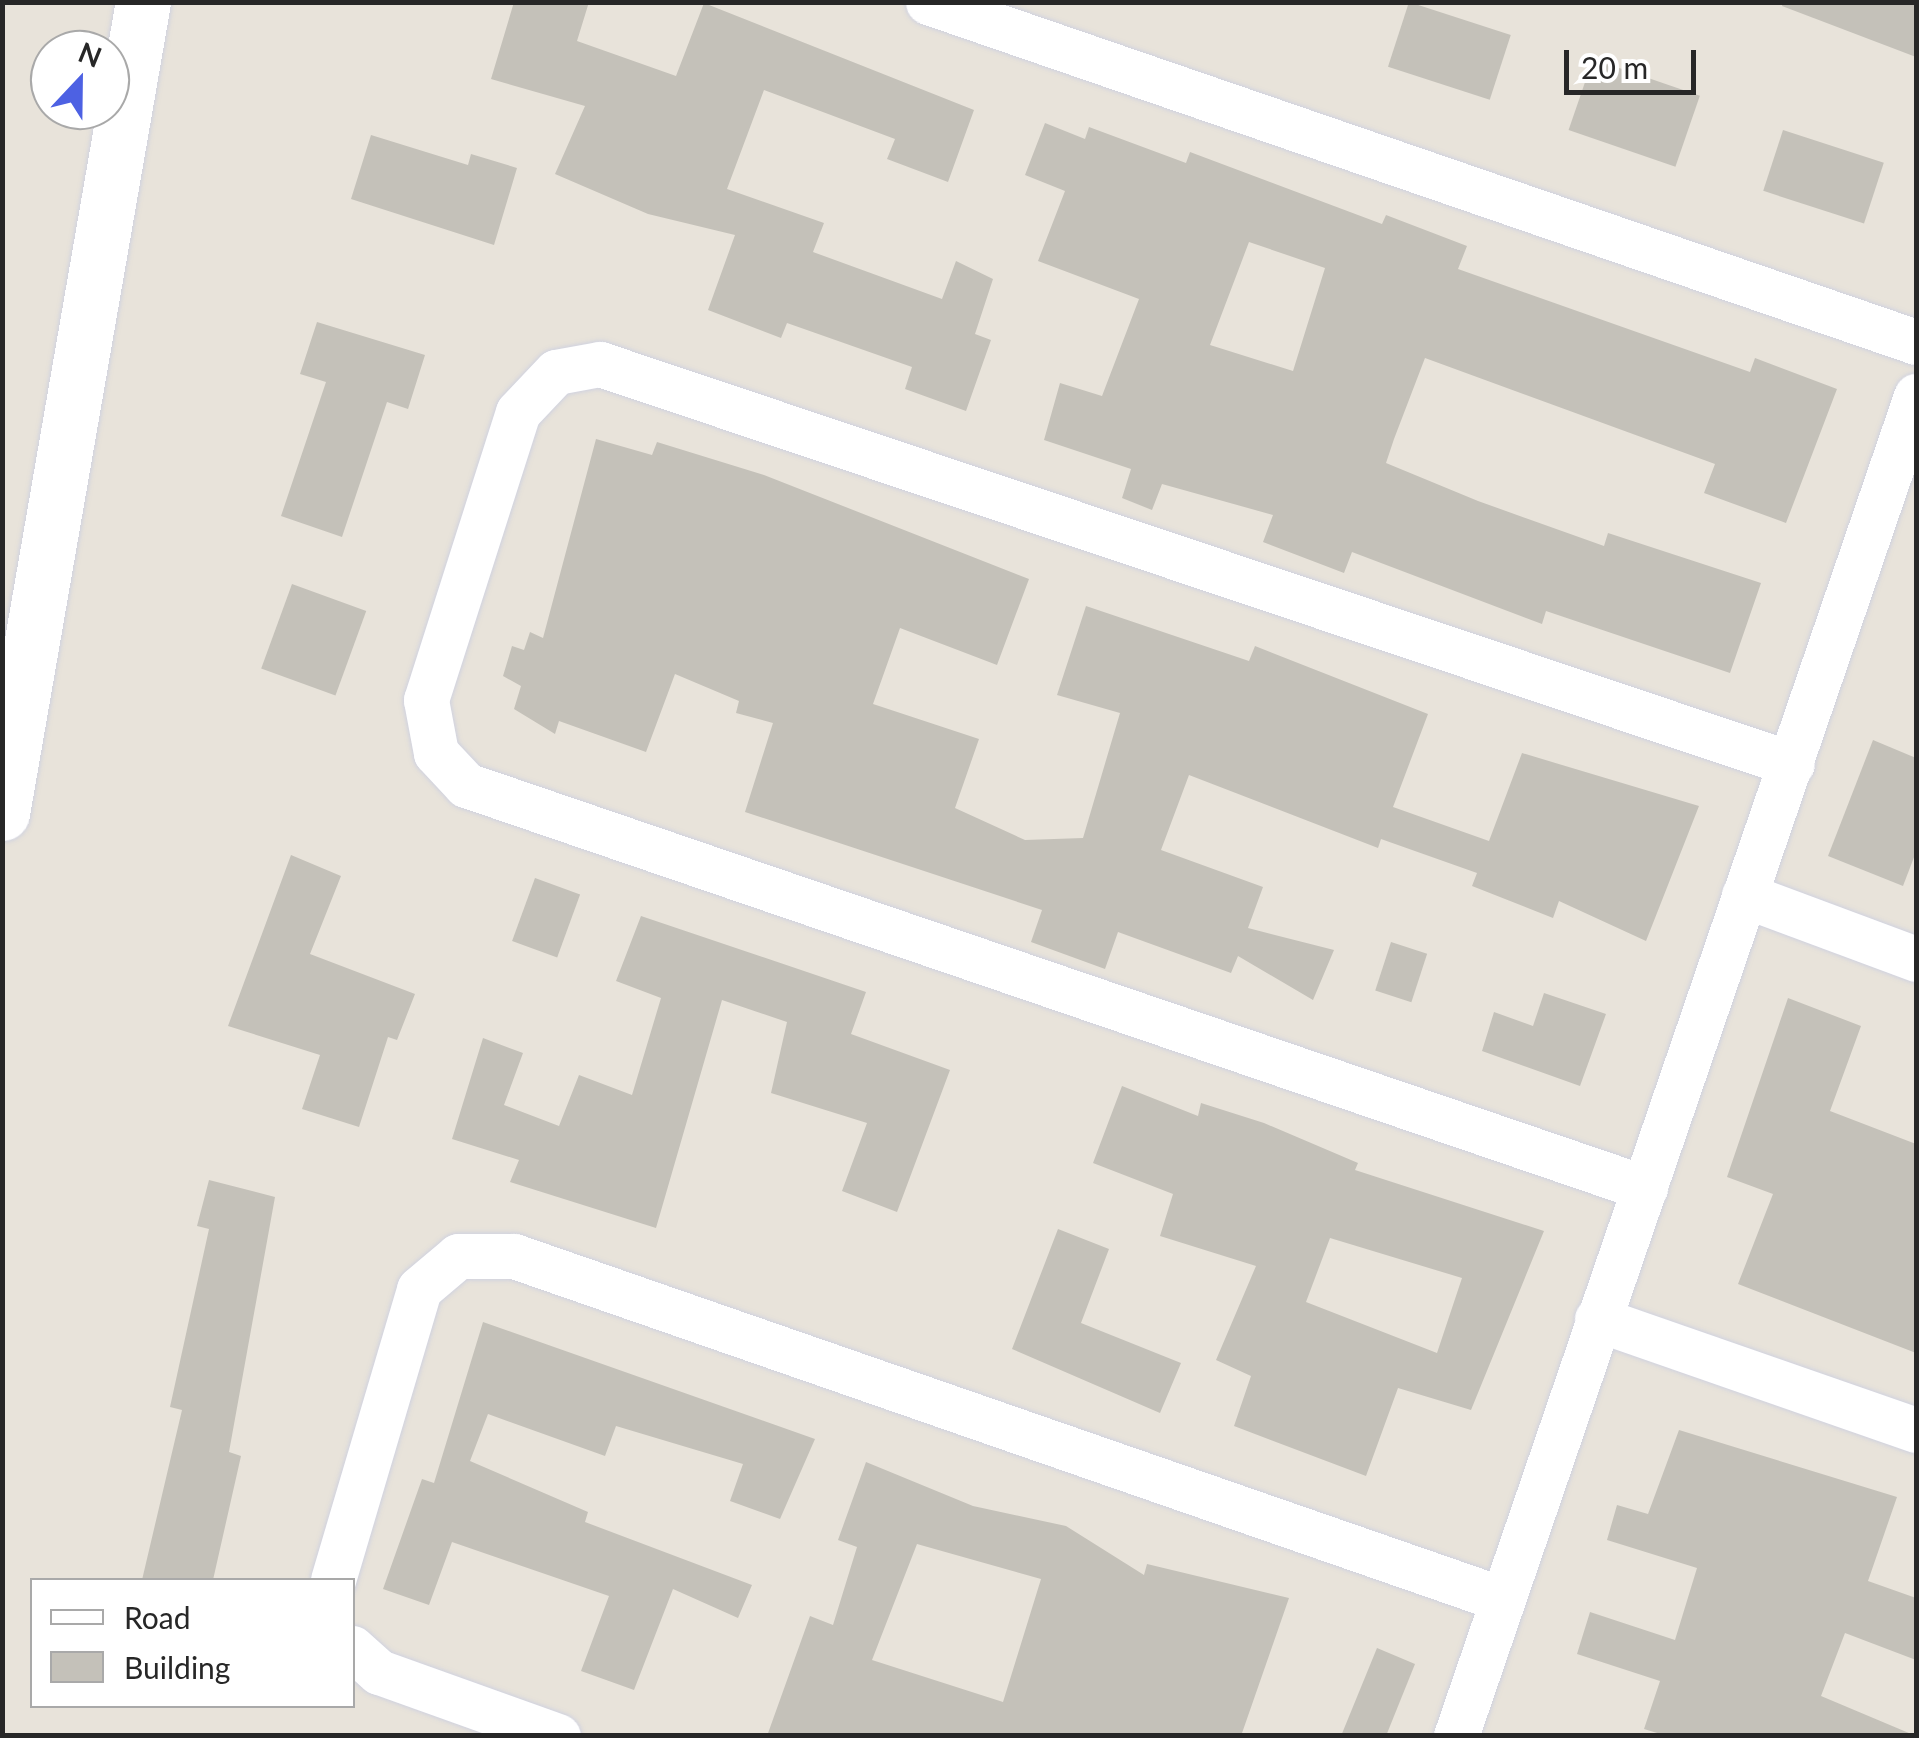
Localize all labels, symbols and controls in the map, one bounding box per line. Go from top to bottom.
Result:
north arrow [30,30,130,130]
scale bar [1569,30,1702,92]
text: N [74,34,107,74]
text: 20 m [1581,49,1648,85]
legend [30,1578,355,1708]
text: Road [124,1599,191,1635]
text: Building [124,1649,230,1685]

